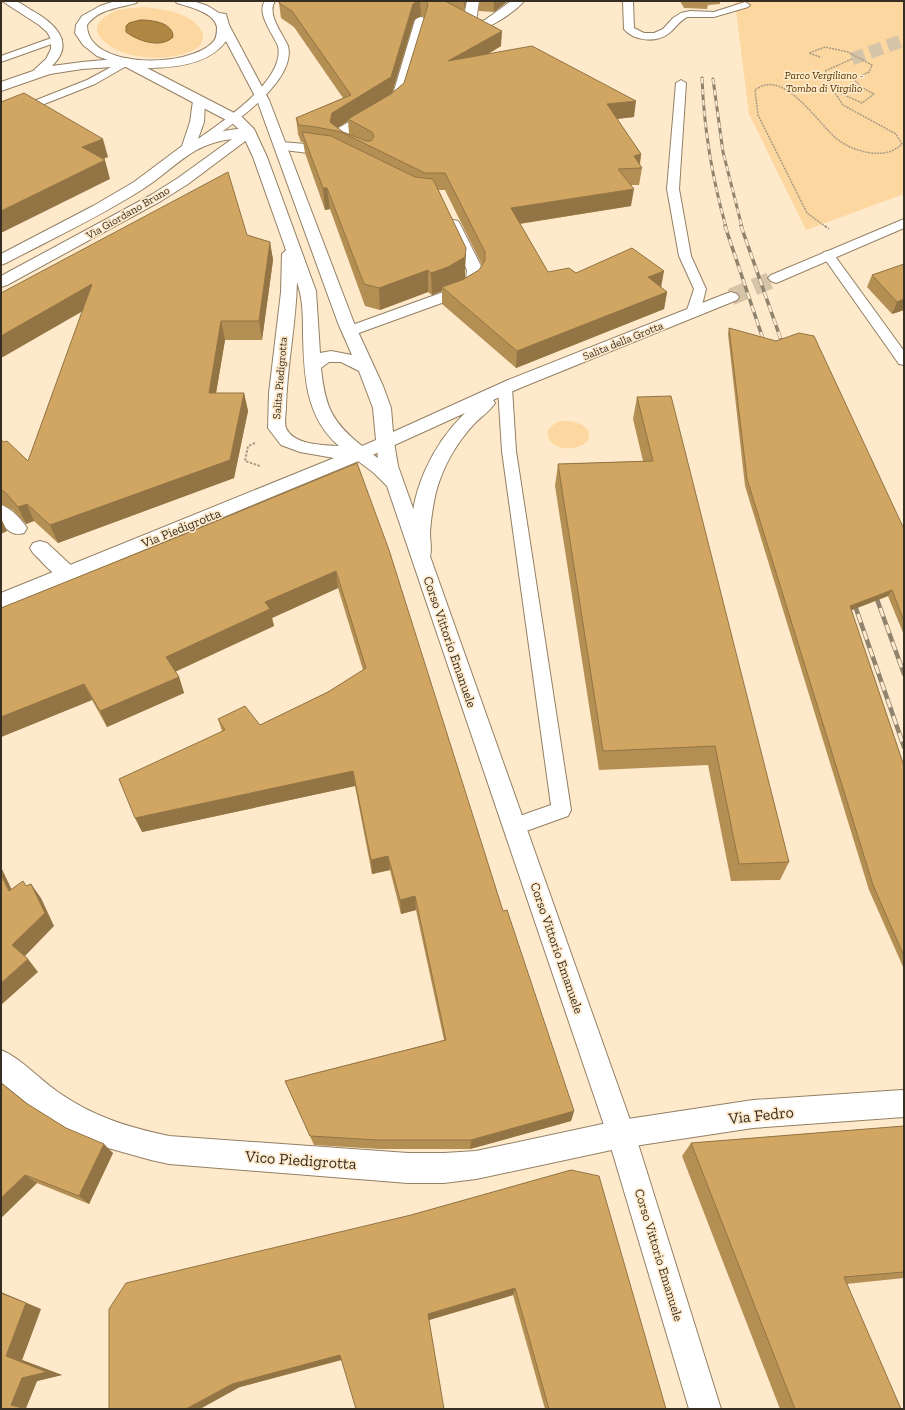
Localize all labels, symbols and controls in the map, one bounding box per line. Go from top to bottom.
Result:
park label: Parco Vergiliano - Tomba di Virgilio [785,69,864,95]
street label: Via Giordano Bruno [83,184,172,243]
street label: Salita della Grotta [581,319,666,363]
street label: Salita Piedigrotta [270,336,290,420]
street label: Via Piedigrotta [138,505,224,551]
street label: Corso Vittorio Emanuele [420,574,480,710]
street label: Corso Vittorio Emanuele [527,880,587,1016]
street label: Via Fedro [726,1102,795,1128]
street label: Vico Piedigrotta [244,1147,358,1173]
street label: Corso Vittorio Emanuele [632,1187,686,1323]

